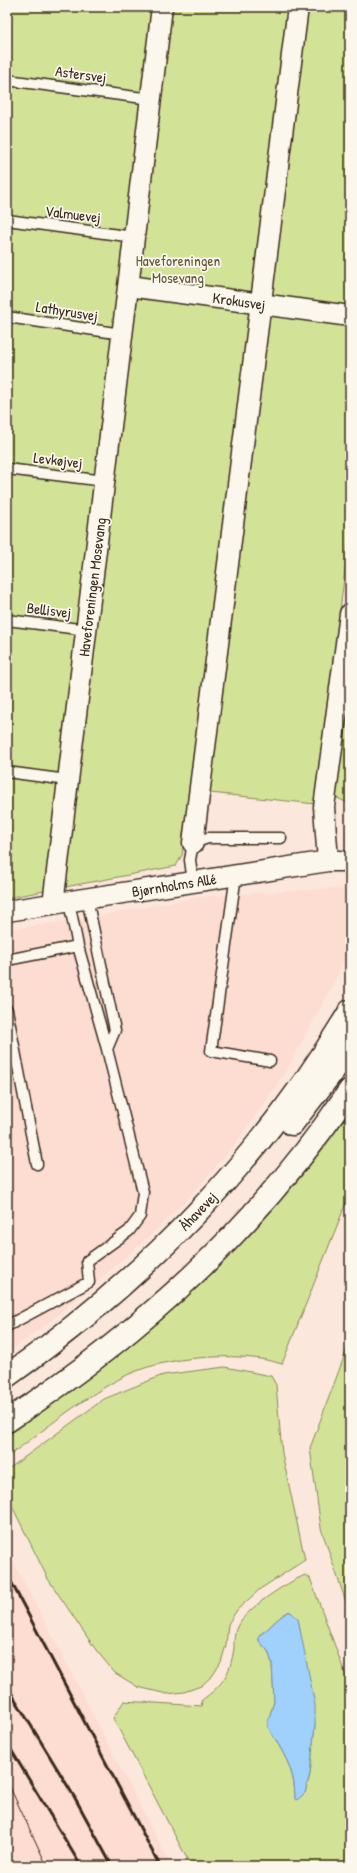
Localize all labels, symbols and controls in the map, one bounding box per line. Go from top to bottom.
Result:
street label: Astersvej [54,60,108,88]
street label: Valmuevej [44,200,102,228]
park label: Haveforeningen Mosevang [136,250,220,288]
street label: Krokusvej [211,287,267,315]
street label: Lathyrusvej [35,296,99,326]
street label: Levkøjvej [32,447,84,473]
street label: Haveforeningen Mosevang [73,516,111,658]
street label: Bellisvej [26,597,72,623]
street label: Bjørnholms Allé [130,868,218,902]
street label: Åhavevej [174,1187,222,1235]

